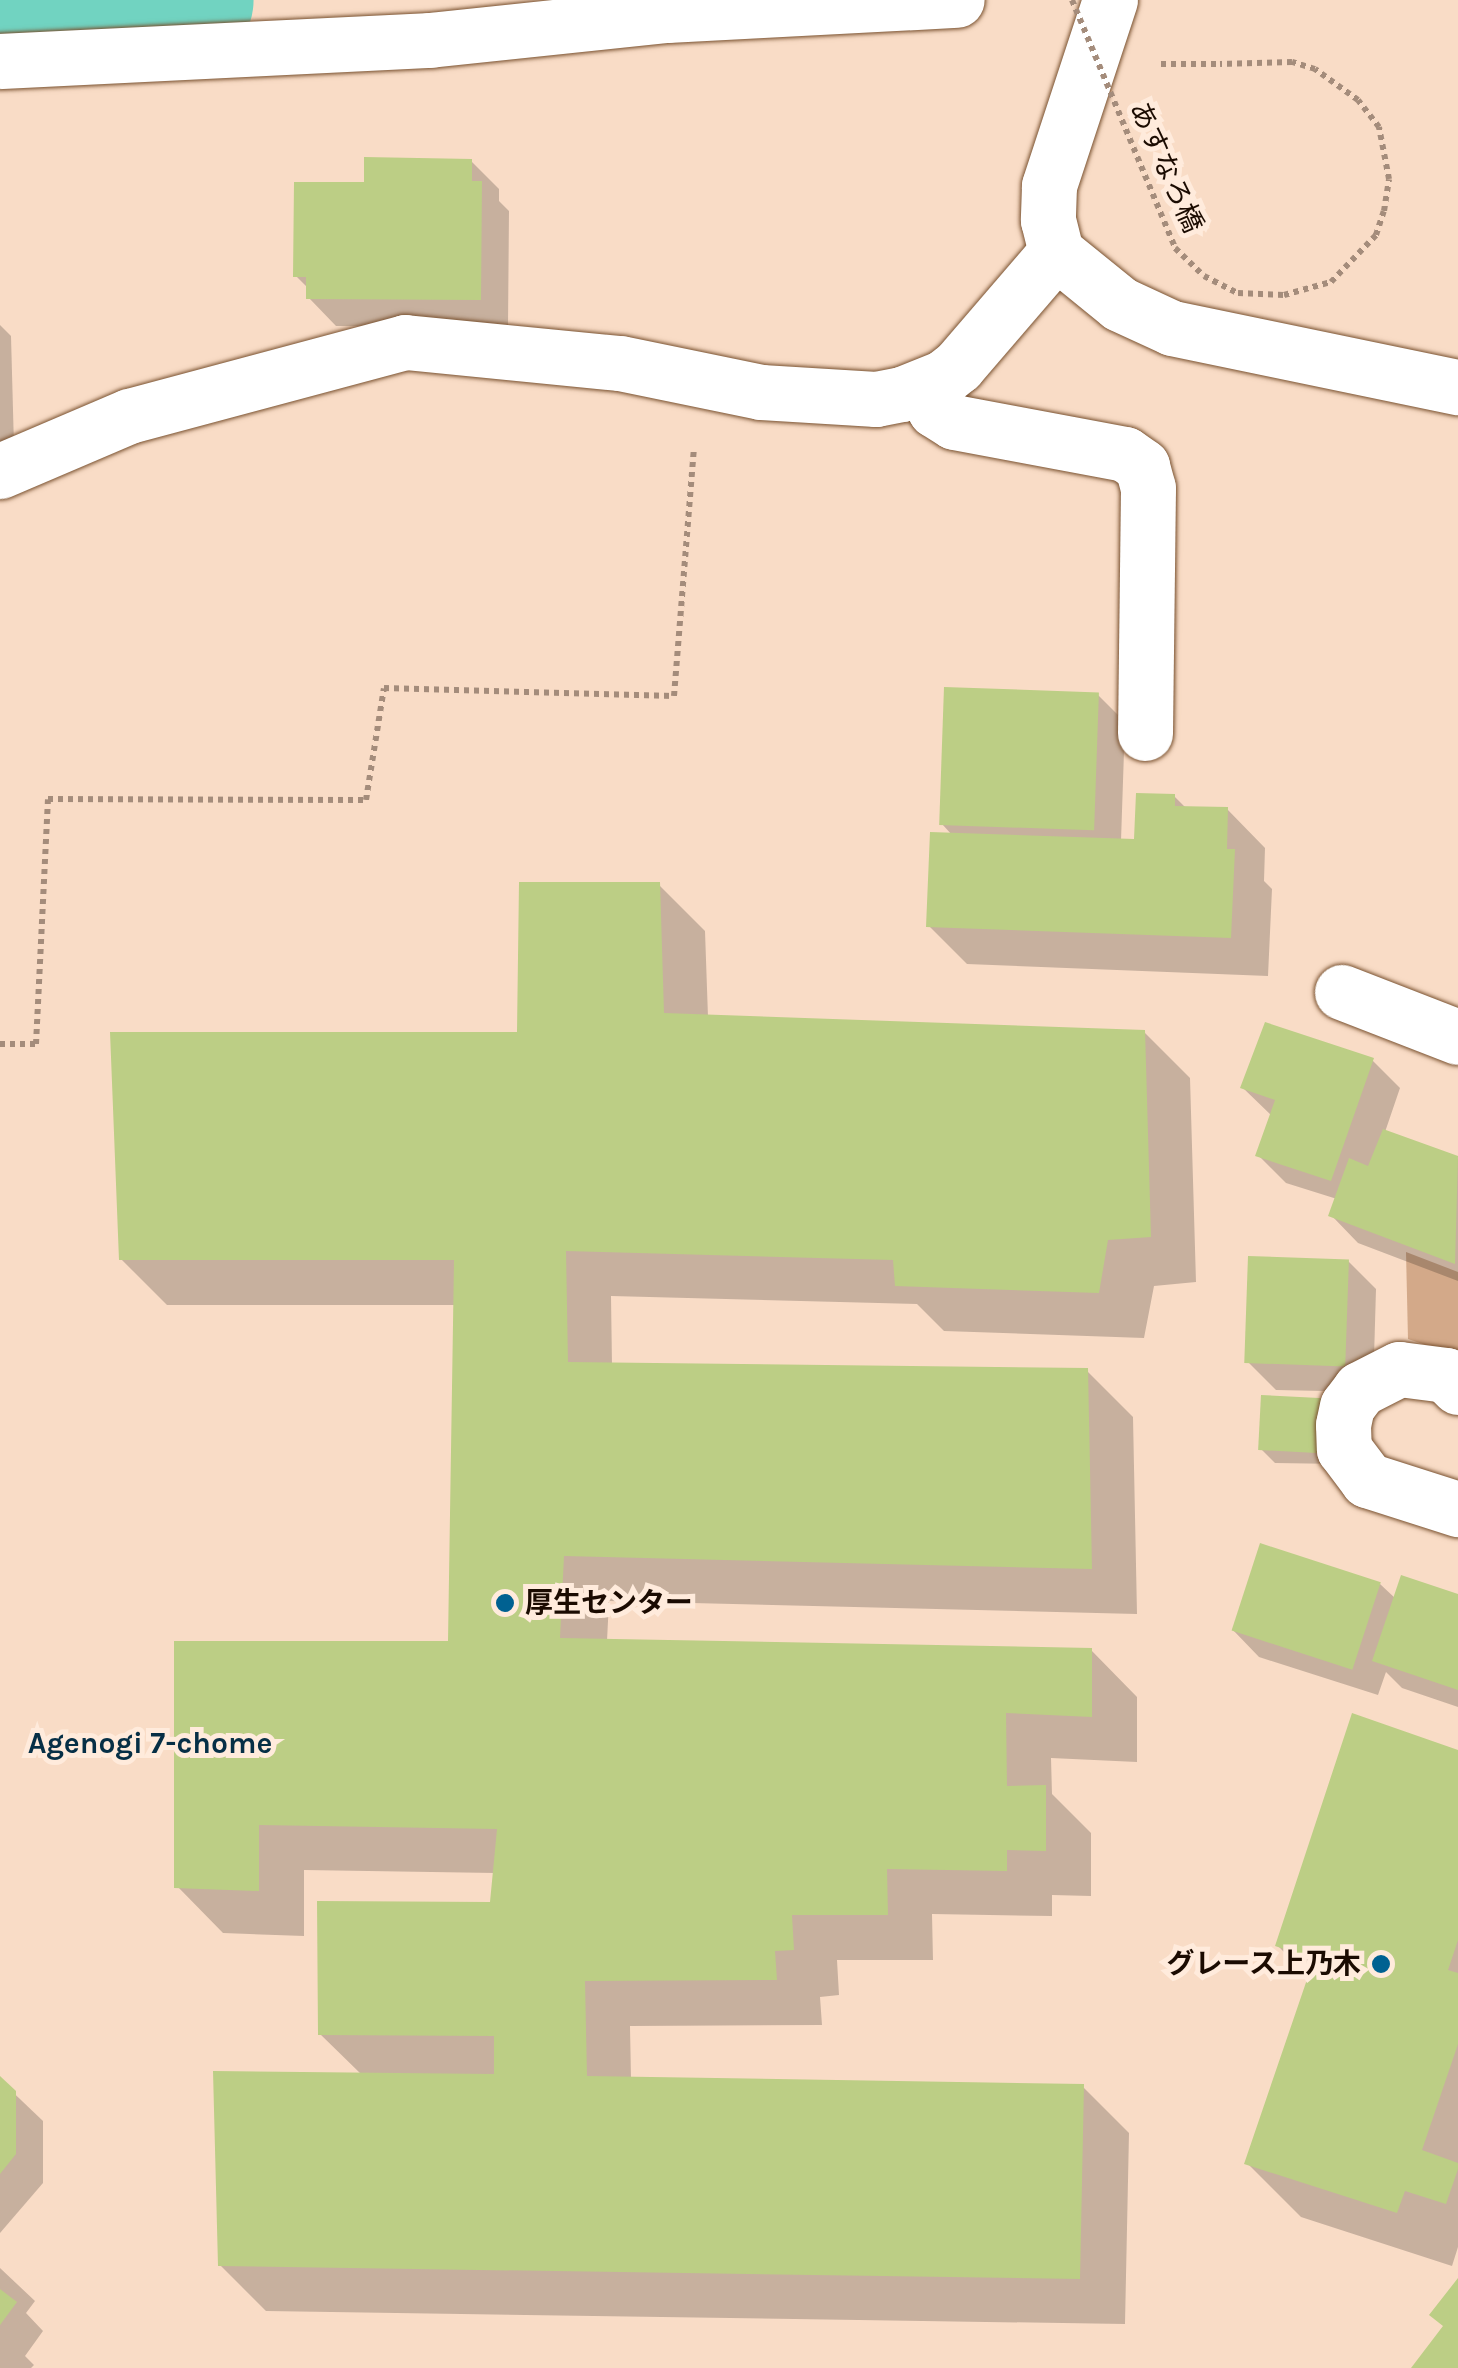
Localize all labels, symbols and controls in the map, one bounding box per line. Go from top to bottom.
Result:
street label: あすなろ橋 [1122,96,1210,238]
place label: 厚生センター [525,1586,693,1620]
marker: 厚生センター [494,1592,516,1614]
district label: Agenogi 7-chome [28,1725,272,1761]
place label: グレース上乃木 [1165,1947,1361,1981]
marker: グレース上乃木 [1370,1953,1392,1975]

